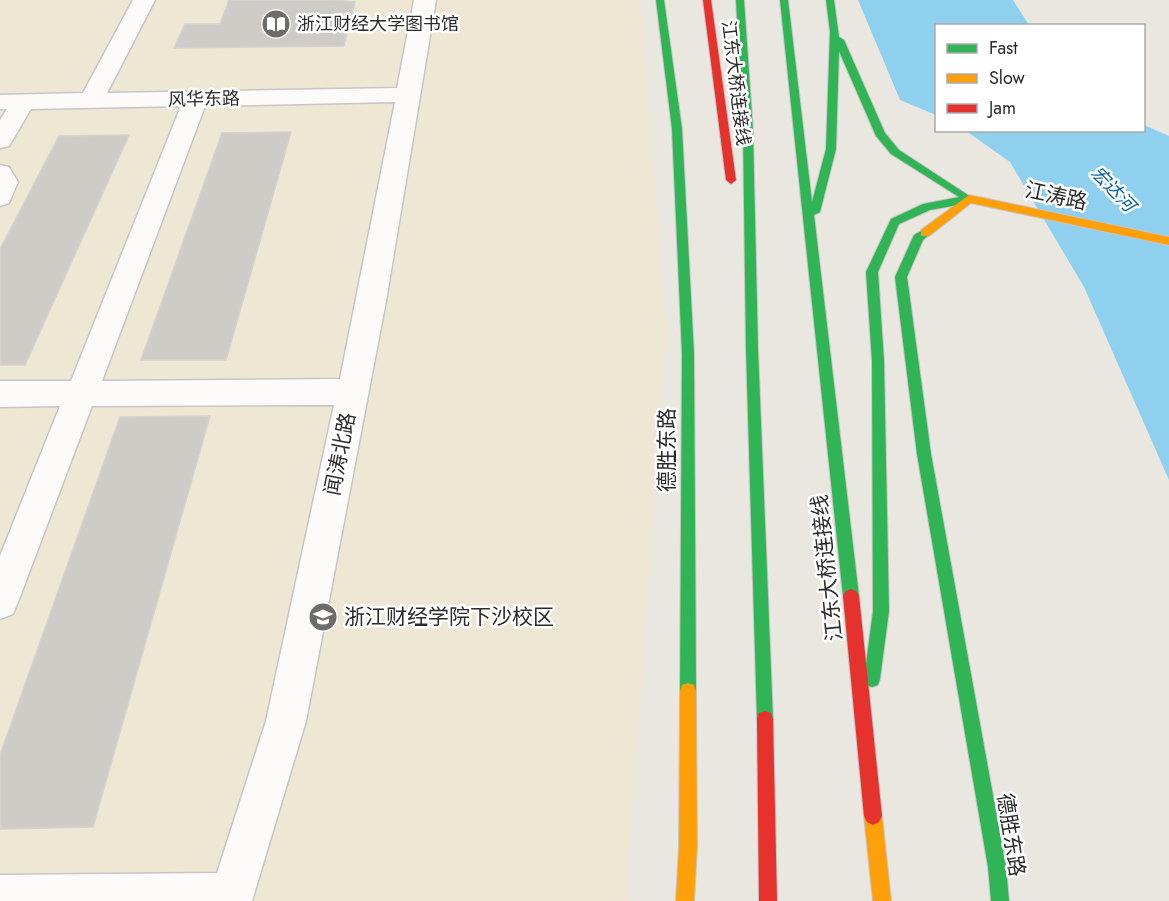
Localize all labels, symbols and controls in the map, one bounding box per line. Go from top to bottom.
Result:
library icon: 浙江财经大学图书馆 [260,8,292,40]
place label: 浙江财经大学图书馆 [297,11,459,37]
street label: 江东大桥连接线 [715,19,757,147]
legend [935,24,1145,132]
text: Fast [989,35,1018,61]
text: Slow [989,65,1026,91]
street label: 风华东路 [168,85,240,113]
text: Jam [987,95,1016,121]
water label: 宏达河 [1085,161,1143,220]
street label: 江涛路 [1022,175,1090,217]
street label: 德胜东路 [652,408,682,492]
street label: 闻涛北路 [317,410,363,498]
street label: 江东大桥连接线 [804,493,850,643]
school or university icon: 浙江财经学院下沙校区 [307,601,339,633]
place label: 浙江财经学院下沙校区 [344,602,554,632]
street label: 德胜东路 [990,791,1032,879]

